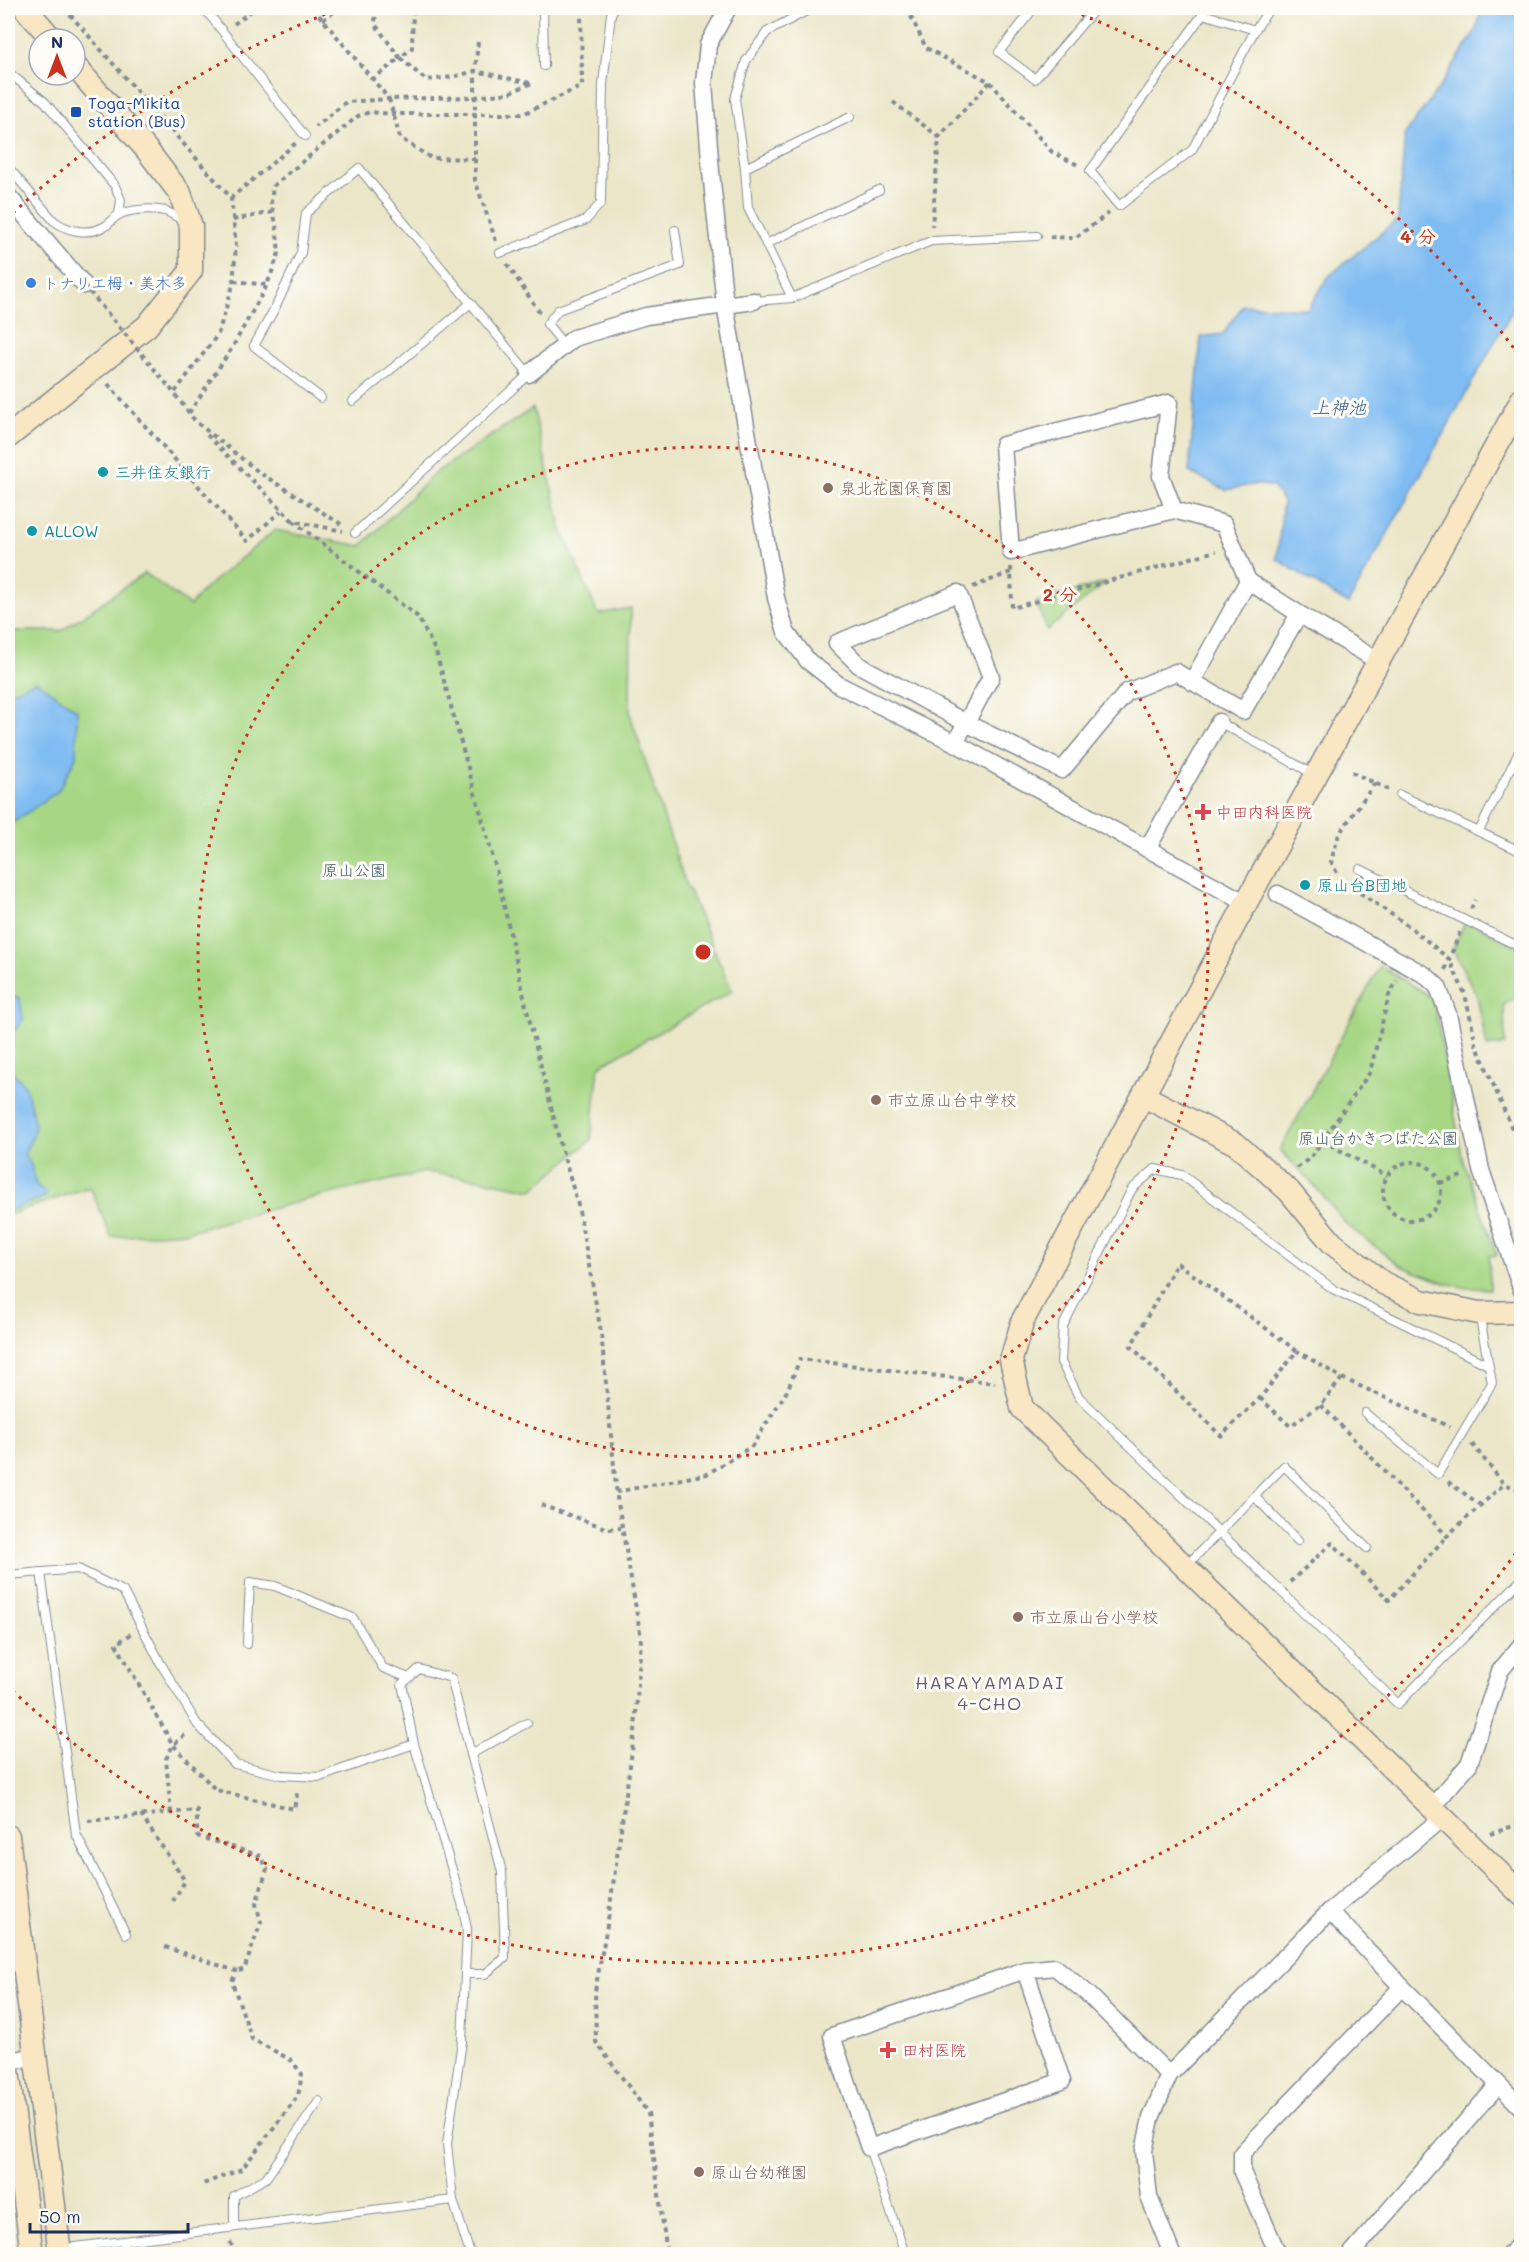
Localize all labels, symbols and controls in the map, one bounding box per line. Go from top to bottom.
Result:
north arrow [27,27,87,87]
text: N [51,31,63,52]
place label: Toga-Mikita station (Bus) [88,92,186,131]
marker: Toga-Mikita station (Bus) [69,105,83,119]
text: 4 分 [1400,224,1436,248]
place label: トナリエ栂・美木多 [43,272,187,293]
marker: トナリエ栂・美木多 [24,276,38,290]
water label: 上神池 [1312,395,1367,419]
place label: 三井住友銀行 [115,461,211,482]
marker: 三井住友銀行 [96,465,110,479]
place label: 泉北花園保育園 [840,477,952,498]
marker: 泉北花園保育園 [821,481,835,495]
place label: ALLOW [44,520,99,541]
marker: ALLOW [25,524,39,538]
text: 2 分 [1043,582,1077,606]
place label: 中田内科医院 [1216,801,1312,822]
marker: 中田内科医院 [1194,803,1212,821]
park label: 原山公園 [322,859,386,880]
place label: 原山台B団地 [1317,874,1407,895]
marker: 原山台B団地 [1298,878,1312,892]
centre of rings [693,942,713,962]
place label: 市立原山台中学校 [888,1089,1016,1110]
marker: 市立原山台中学校 [869,1093,883,1107]
park label: 原山台かきつばた公園 [1298,1127,1458,1148]
place label: 市立原山台小学校 [1030,1606,1158,1627]
marker: 市立原山台小学校 [1011,1610,1025,1624]
district label: HARAYAMADAI 4-CHO [915,1670,1065,1715]
place label: 田村医院 [902,2039,966,2060]
marker: 田村医院 [879,2041,897,2059]
place label: 原山台幼稚園 [711,2161,807,2182]
marker: 原山台幼稚園 [692,2165,706,2179]
scale bar [30,2196,188,2234]
text: 50 m [39,2204,81,2228]

